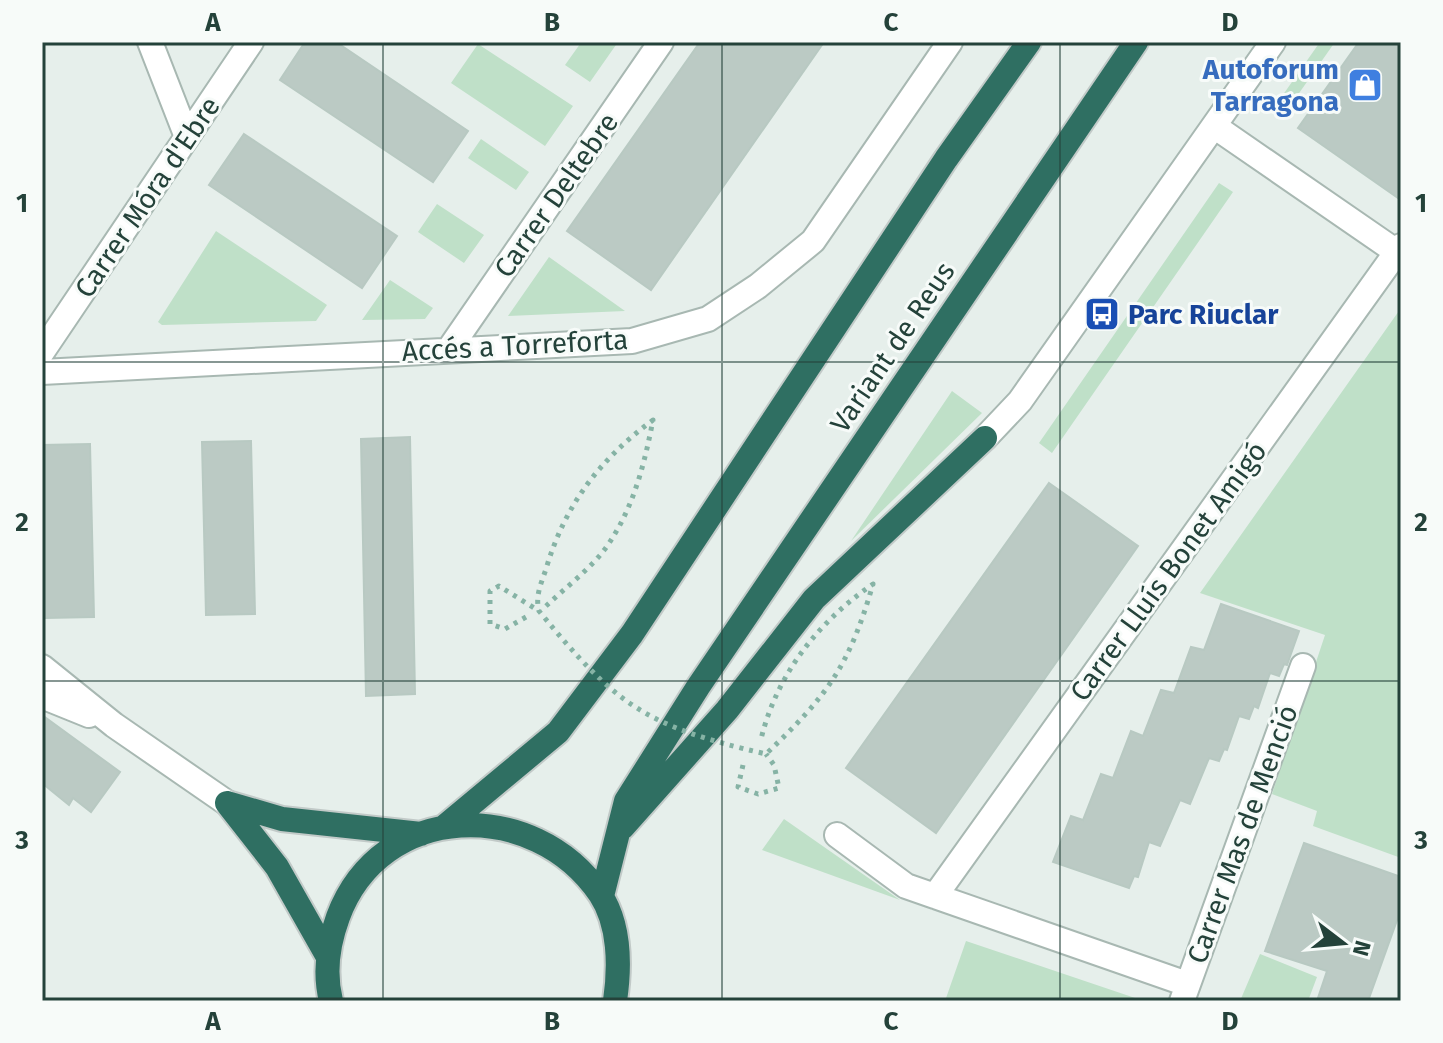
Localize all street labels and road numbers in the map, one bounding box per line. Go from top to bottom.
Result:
street label: Carrer Móra d'Ebre [68,91,227,304]
street label: Carrer Deltebre [487,107,625,284]
street label: Variant de Reus [823,256,961,439]
street label: Accés a Torreforta [401,323,629,368]
street label: Carrer Lluís Bonet Amigó [1063,435,1274,707]
street label: Carrer Mas de Menció [1180,700,1305,968]

